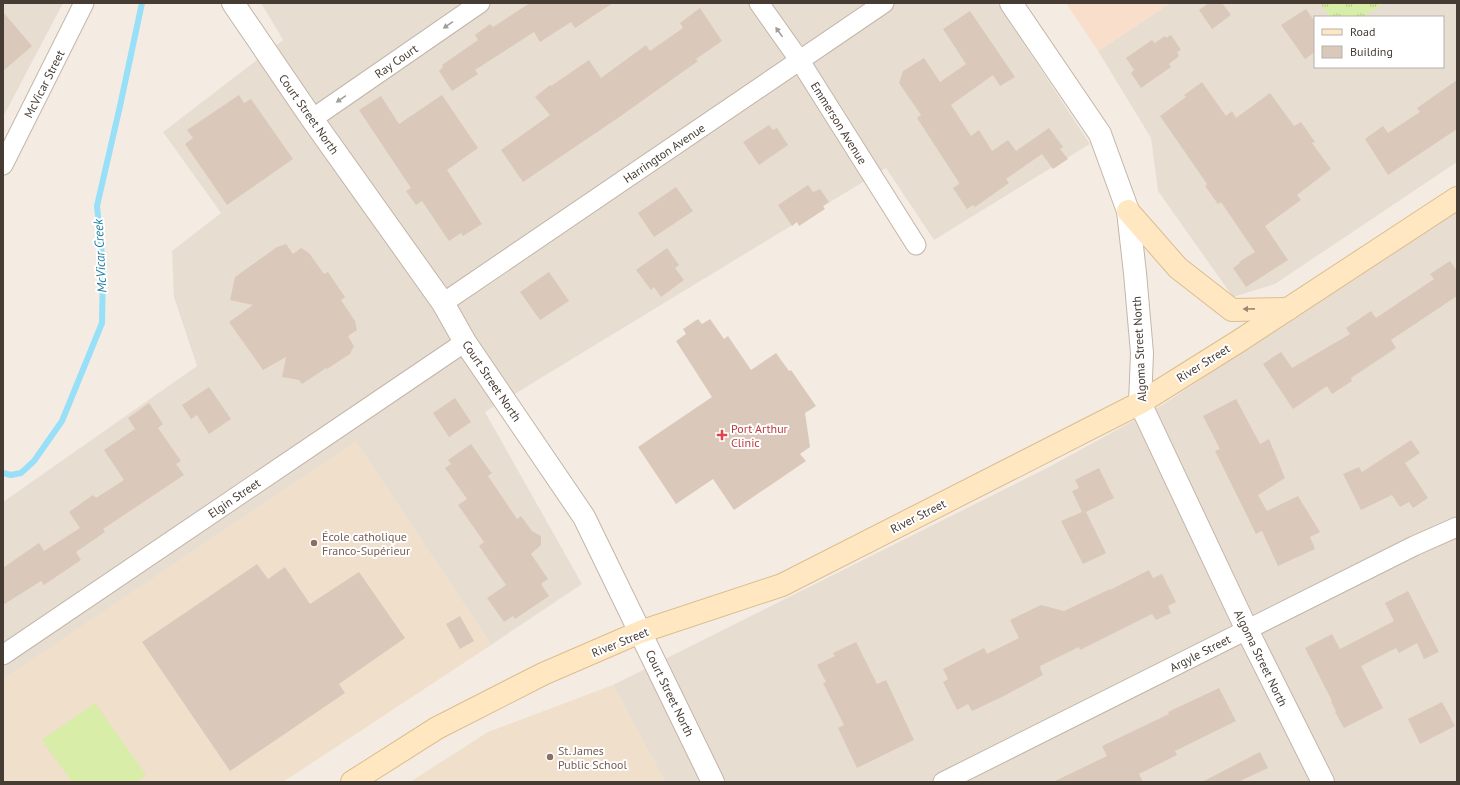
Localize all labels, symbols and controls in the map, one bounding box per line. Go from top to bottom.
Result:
legend [1314,16,1444,68]
one-way arrow [443,21,453,29]
text: Road [1350,24,1375,39]
one-way arrow [775,27,783,37]
street label: Ray Court [372,41,420,81]
text: Building [1350,44,1393,59]
street label: McVicar Street [20,48,68,120]
street label: Court Street North [276,71,342,157]
street label: Emmerson Avenue [808,79,870,167]
one-way arrow [336,95,346,103]
street label: Harrington Avenue [620,120,708,186]
water label: McVicar Creek [90,218,110,293]
street label: Algoma Street North [1129,296,1149,402]
one-way arrow [1243,306,1255,313]
street label: Court Street North [459,338,525,424]
street label: River Street [1174,341,1232,385]
place label: Port Arthur Clinic [731,421,788,450]
marker: Port Arthur Clinic [716,429,728,441]
street label: Elgin Street [205,475,263,521]
street label: River Street [888,496,948,536]
place label: École catholique Franco-Supérieur [322,529,410,558]
marker: École catholique Franco-Supérieur [309,538,319,548]
street label: Algoma Street North [1231,607,1291,709]
street label: River Street [589,624,651,660]
street label: Argyle Street [1167,631,1233,675]
street label: Court Street North [643,647,697,739]
place label: St. James Public School [558,743,627,772]
marker: St. James Public School [545,752,555,762]

